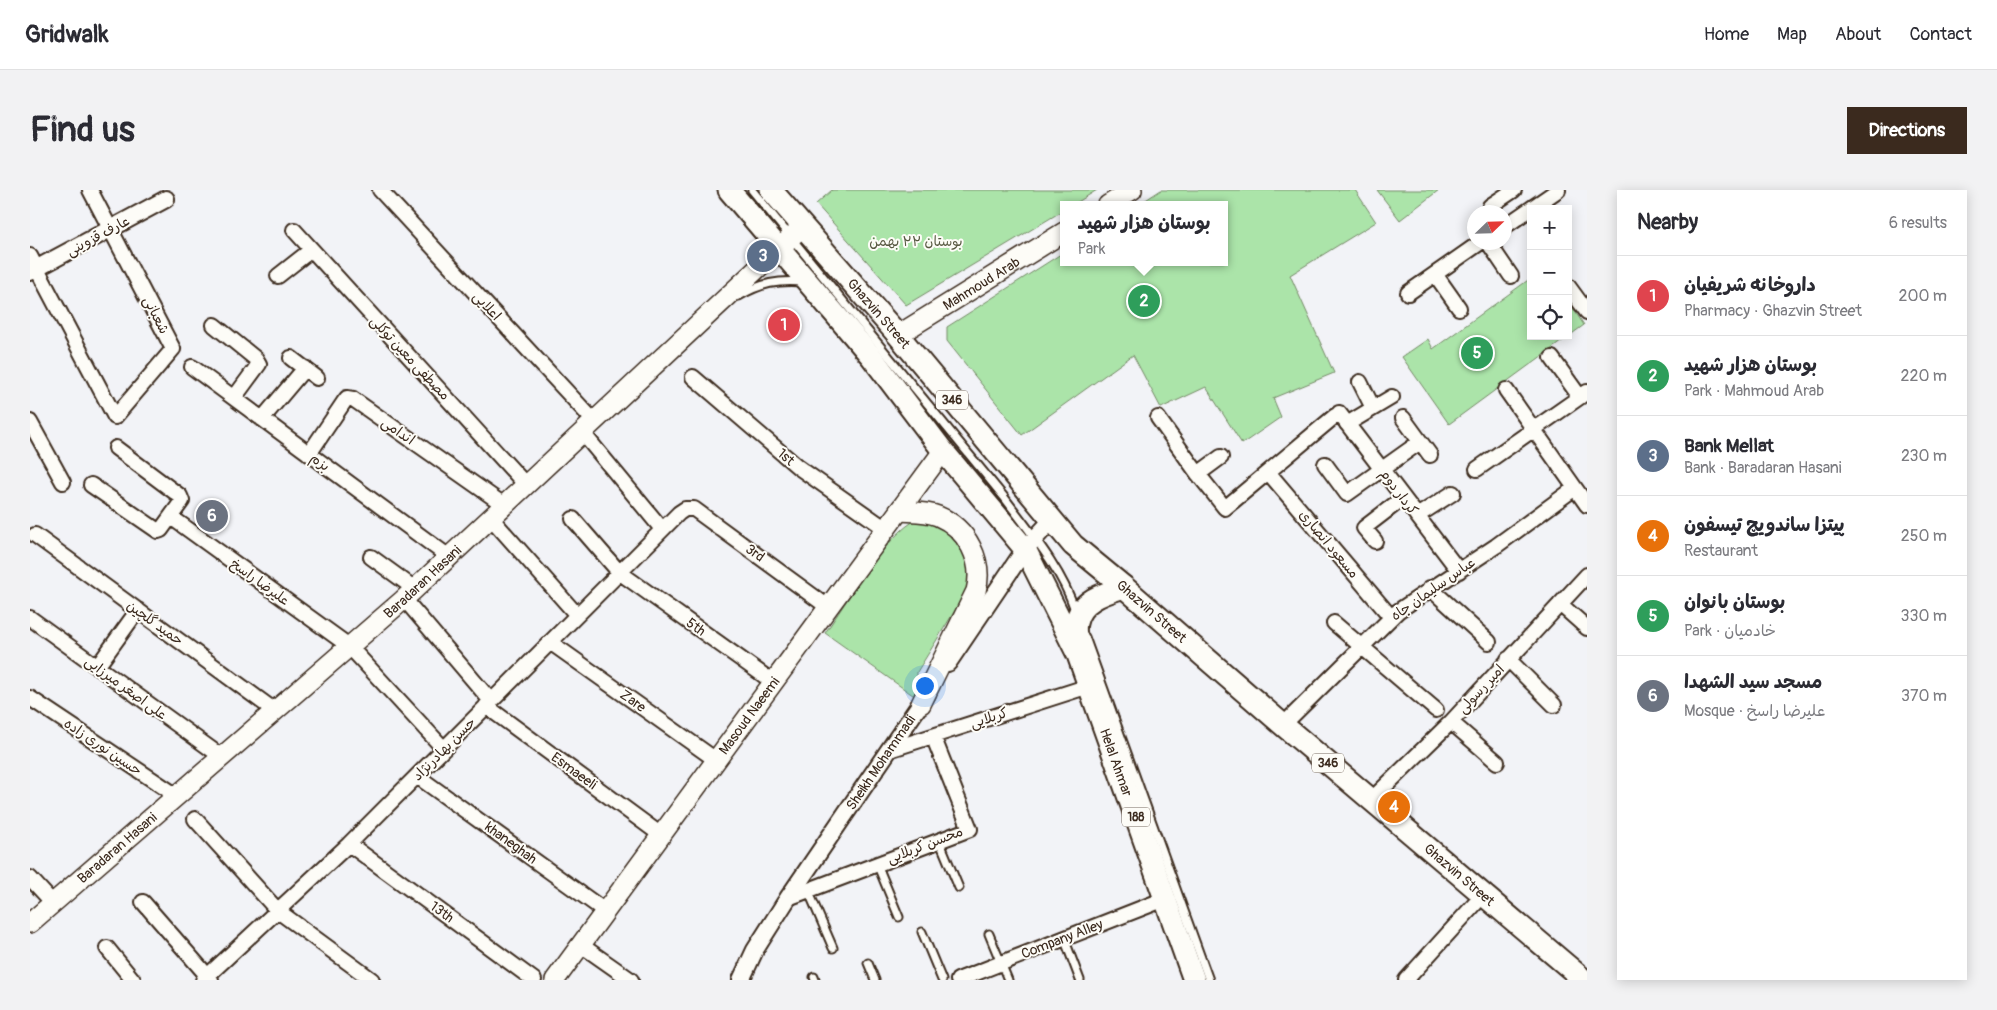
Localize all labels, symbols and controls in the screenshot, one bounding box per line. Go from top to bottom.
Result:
text: Gridwalk [25,20,109,49]
text: Home [1704,23,1749,46]
text: Map [1777,23,1807,46]
text: About [1835,23,1881,46]
text: Contact [1909,23,1972,46]
button: Directions [1847,107,1967,154]
text: Find us [30,108,135,152]
popup [1060,201,1228,266]
north arrow [1467,205,1512,250]
map controls [1527,205,1572,340]
button: + [1527,205,1572,250]
text: Nearby [1637,209,1698,236]
text: بوستان هزار شهید [1077,211,1211,235]
street label: عارف قزوینی [63,212,133,260]
text: 6 results [1889,213,1947,233]
park label: بوستان ۲۲ بهمن [869,233,963,250]
pin: 3 [747,237,779,275]
text: Park [1077,239,1105,259]
button: − [1527,250,1572,295]
street label: Mahmoud Arab [940,253,1023,314]
text: داروخانه شریفیان [1684,273,1816,297]
street label: Ghazvin Street [844,275,914,352]
pin: 2 [1128,282,1160,320]
text: 1 [1650,286,1656,306]
text: 200 m [1899,286,1947,306]
street label: اعلایی [469,288,505,324]
street label: شعبانی [139,293,173,337]
button: locate [1527,295,1572,340]
text: Pharmacy · Ghazvin Street [1684,301,1862,321]
pin: 1 [768,306,800,344]
street label: مصطفی معین توکلی [367,312,453,404]
pin: 5 [1461,334,1493,372]
text: بوستان هزار شهید [1684,353,1817,377]
text: 2 [1649,366,1657,386]
text: 220 m [1901,366,1947,386]
text: Park · Mahmoud Arab [1684,381,1824,401]
road number: 346 [936,390,968,410]
street label: اندامی [378,414,418,448]
text: Bank Mellat [1684,434,1774,458]
street label: 1st [774,445,798,469]
text: 3 [1649,446,1657,466]
text: 230 m [1901,446,1947,466]
street label: بزم [306,449,333,476]
text: Bank · Baradaran Hasani [1684,458,1842,478]
street label: کردار دوم [1375,466,1422,519]
pin: 6 [196,497,228,535]
street label: مسعود انصاری [1295,506,1363,582]
text: پیتزا ساندویچ تیسفون [1684,513,1845,537]
text: 4 [1648,526,1658,546]
text: 250 m [1901,526,1947,546]
street label: 3rd [742,540,768,566]
street label: Baradaran Hasani [380,541,465,622]
text: Restaurant [1684,541,1758,561]
street label: عباس سلیمان جاه [1388,554,1478,624]
street label: علیرضا راسخ [227,555,293,610]
street label: Ghazvin Street [1113,576,1191,646]
text: بوستان بانوان [1684,590,1785,614]
street label: حمید گلچین [123,597,187,650]
text: 5 [1649,606,1657,626]
text: 330 m [1901,606,1947,626]
street label: 5th [683,614,709,640]
text: Park · خادمیان [1684,621,1776,641]
street label: علی اصغر میرزایی [82,653,170,723]
street label: امیر رسولی [1454,661,1508,717]
text: مسجد سید الشهدا [1684,670,1822,694]
street label: Masoud Naeemi [715,673,783,758]
your location [912,673,938,699]
street label: Zare [617,686,649,716]
text: 6 [1648,686,1658,706]
text: 370 m [1901,686,1947,706]
text: Mosque · علیرضا راسخ [1684,701,1825,721]
street label: کربلایی [968,704,1010,732]
street label: Sheikh Mohammadi [842,711,919,813]
street label: حسن بهادرنژاد [409,714,479,784]
street label: حسین نوری زاده [61,715,145,779]
street label: Helal Ahmar [1096,726,1136,799]
street label: Esmaeeli [548,749,600,793]
road number: 346 [1312,754,1344,772]
pin: 4 [1378,788,1410,826]
street label: Baradaran Hasani [74,808,161,887]
road number: 188 [1122,808,1150,826]
street label: khaneghah [482,818,540,868]
street label: محسن کربلایی [885,823,965,867]
street label: Ghazvin Street [1421,840,1499,909]
street label: 13th [427,898,457,926]
street label: Company Alley [1019,916,1105,962]

